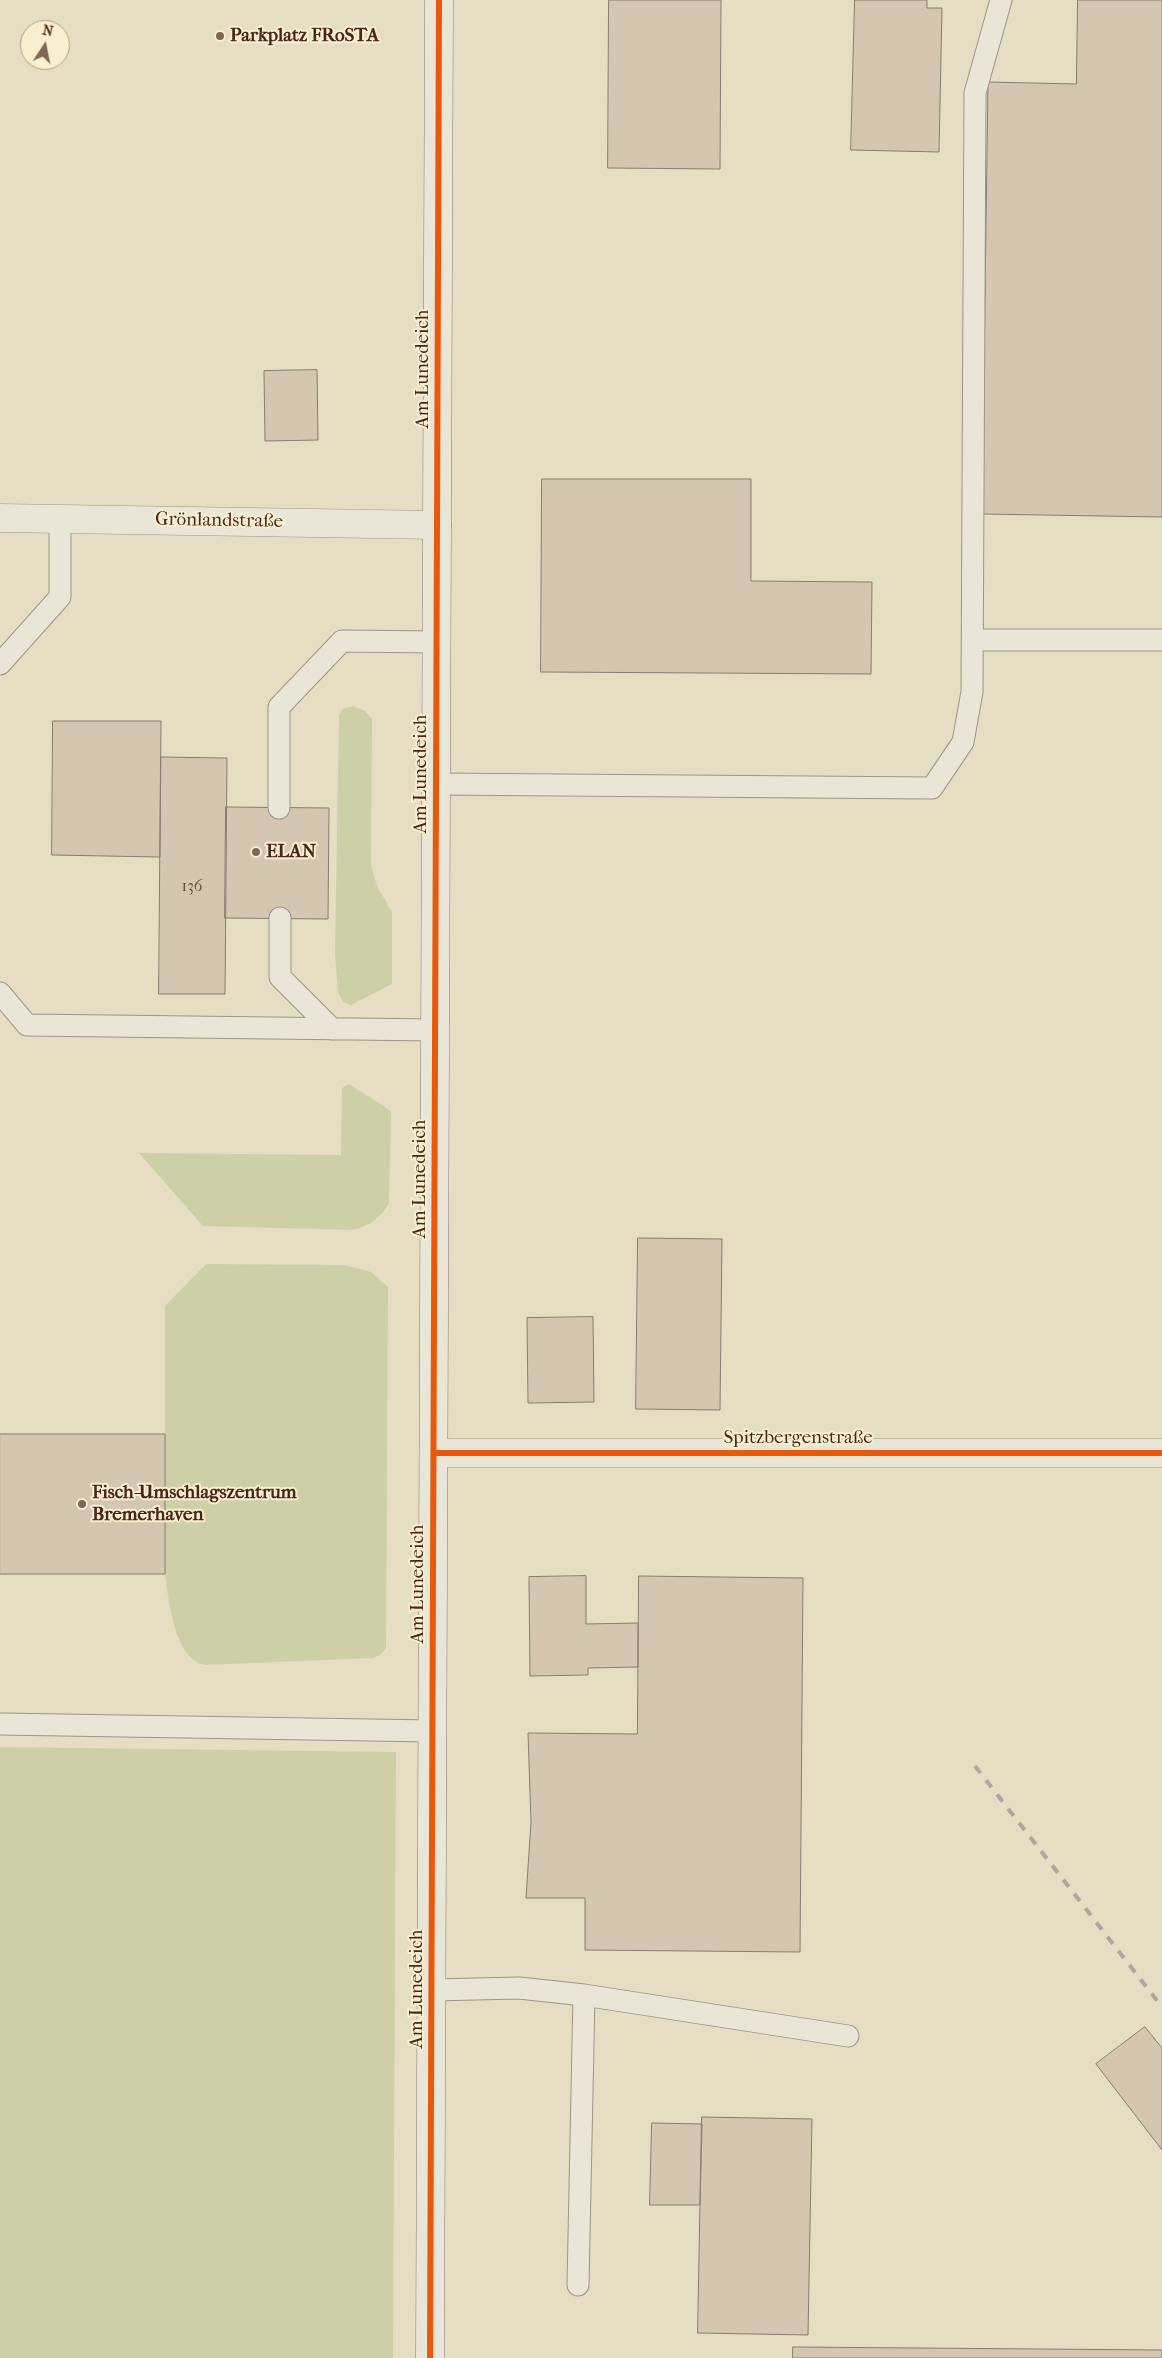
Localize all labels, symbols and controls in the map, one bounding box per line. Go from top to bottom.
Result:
north arrow [20,20,70,70]
text: N [41,21,55,40]
place label: Parkplatz FRoSTA [230,25,379,47]
marker: Parkplatz FRoSTA [214,30,226,42]
street label: Am Lunedeich [412,310,434,428]
street label: Grönlandstraße [155,508,283,534]
street label: Am Lunedeich [410,715,432,833]
place label: ELAN [266,841,316,863]
marker: ELAN [250,846,262,858]
house number: 136 [182,877,202,897]
street label: Am Lunedeich [409,1120,431,1238]
street label: Spitzbergenstraße [723,1427,873,1449]
place label: Fisch-Umschlagszentrum Bremerhaven [92,1482,297,1526]
marker: Fisch-Umschlagszentrum Bremerhaven [76,1498,88,1510]
street label: Am Lunedeich [407,1525,429,1643]
street label: Am Lunedeich [406,1930,428,2048]

